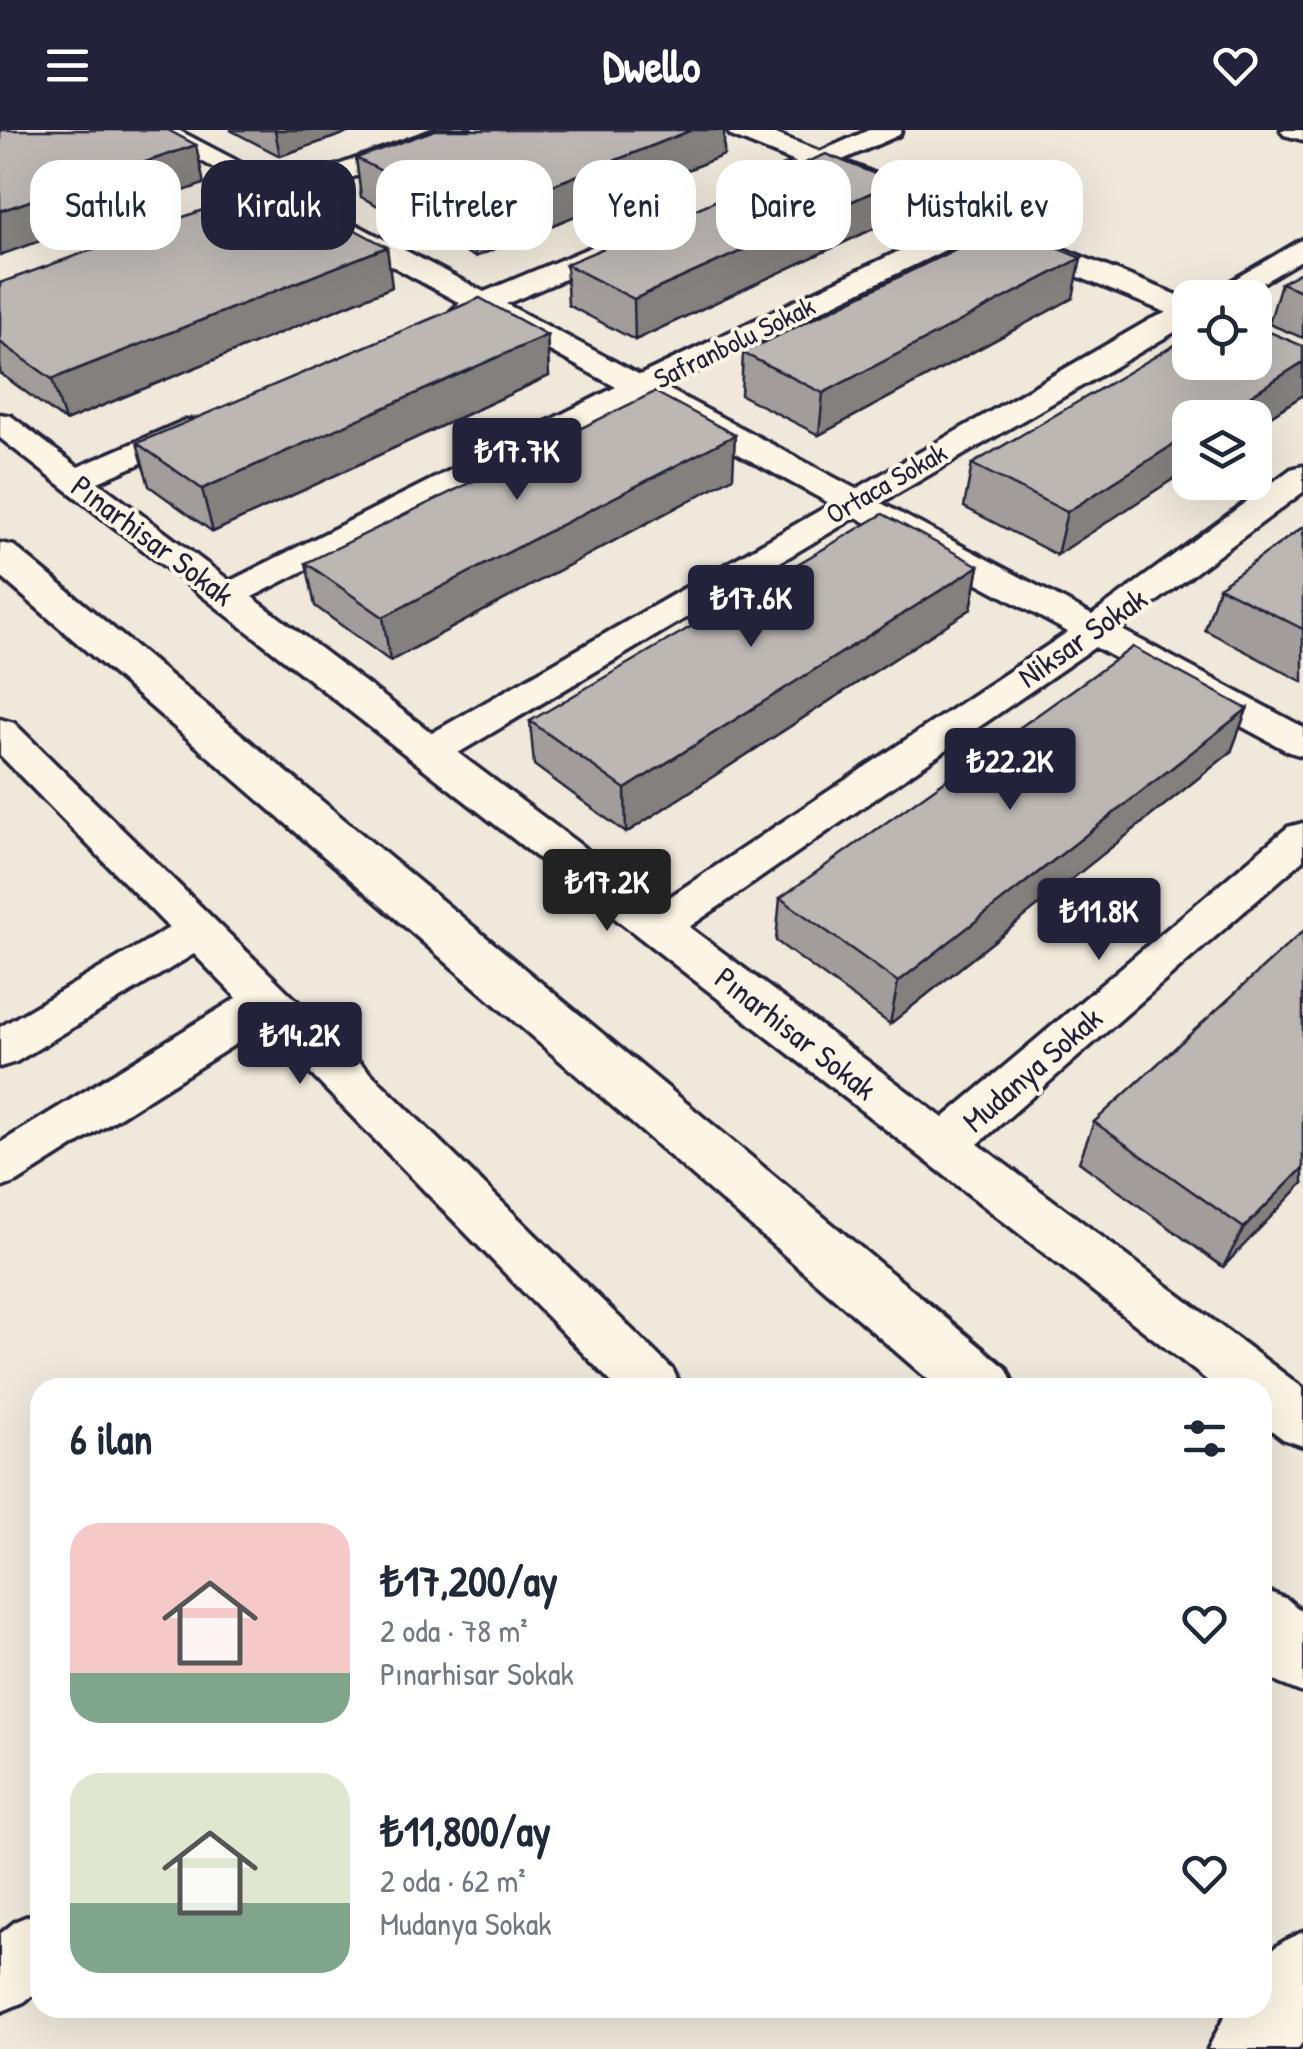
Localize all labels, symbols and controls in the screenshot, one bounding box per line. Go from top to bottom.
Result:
text: Dwello [603,35,700,96]
icon: menu [40,38,95,93]
icon: heart [1208,38,1263,93]
chip: Satılık [30,160,181,250]
chip: Kiralık [201,160,356,250]
chip: Filtreler [376,160,553,250]
chip: Yeni [573,160,696,250]
chip: Daire [716,160,851,250]
chip: Müstakil ev [871,160,1083,250]
map controls [1172,280,1272,500]
button: locate [1172,280,1272,380]
street label: Safranbolu Sokak [647,286,821,397]
button: layers [1172,400,1272,500]
pin: ₺17.7K [436,418,598,503]
text: ₺17.7K [474,429,560,472]
street label: Ortaca Sokak [819,433,954,533]
street label: Pınarhisar Sokak [63,465,243,615]
pin: ₺17.6K [670,565,832,650]
text: ₺17.6K [710,576,792,619]
street label: Niksar Sokak [1009,577,1155,697]
pin: ₺22.2K [929,728,1091,813]
text: ₺22.2K [967,739,1053,782]
pin: ₺17.2K [526,849,688,934]
text: ₺17.2K [565,860,649,903]
pin: ₺11.8K [1018,878,1180,963]
text: ₺11.8K [1060,889,1138,932]
street label: Pınarhisar Sokak [706,956,886,1110]
street label: Mudanya Sokak [953,997,1111,1141]
pin: ₺14.2K [219,1002,381,1087]
text: ₺14.2K [260,1013,340,1056]
text: 6 ilan [70,1410,152,1467]
icon: filters [1177,1411,1232,1466]
text: ₺17,200/ay [380,1552,558,1609]
icon: home [150,1563,270,1683]
icon: heart [1177,1596,1232,1651]
text: 2 oda · 78 m² [380,1609,528,1652]
text: Pınarhisar Sokak [380,1652,574,1695]
text: ₺11,800/ay [380,1802,551,1859]
icon: home [150,1813,270,1933]
icon: heart [1177,1846,1232,1901]
text: 2 oda · 62 m² [380,1859,526,1902]
text: Mudanya Sokak [380,1902,551,1945]

